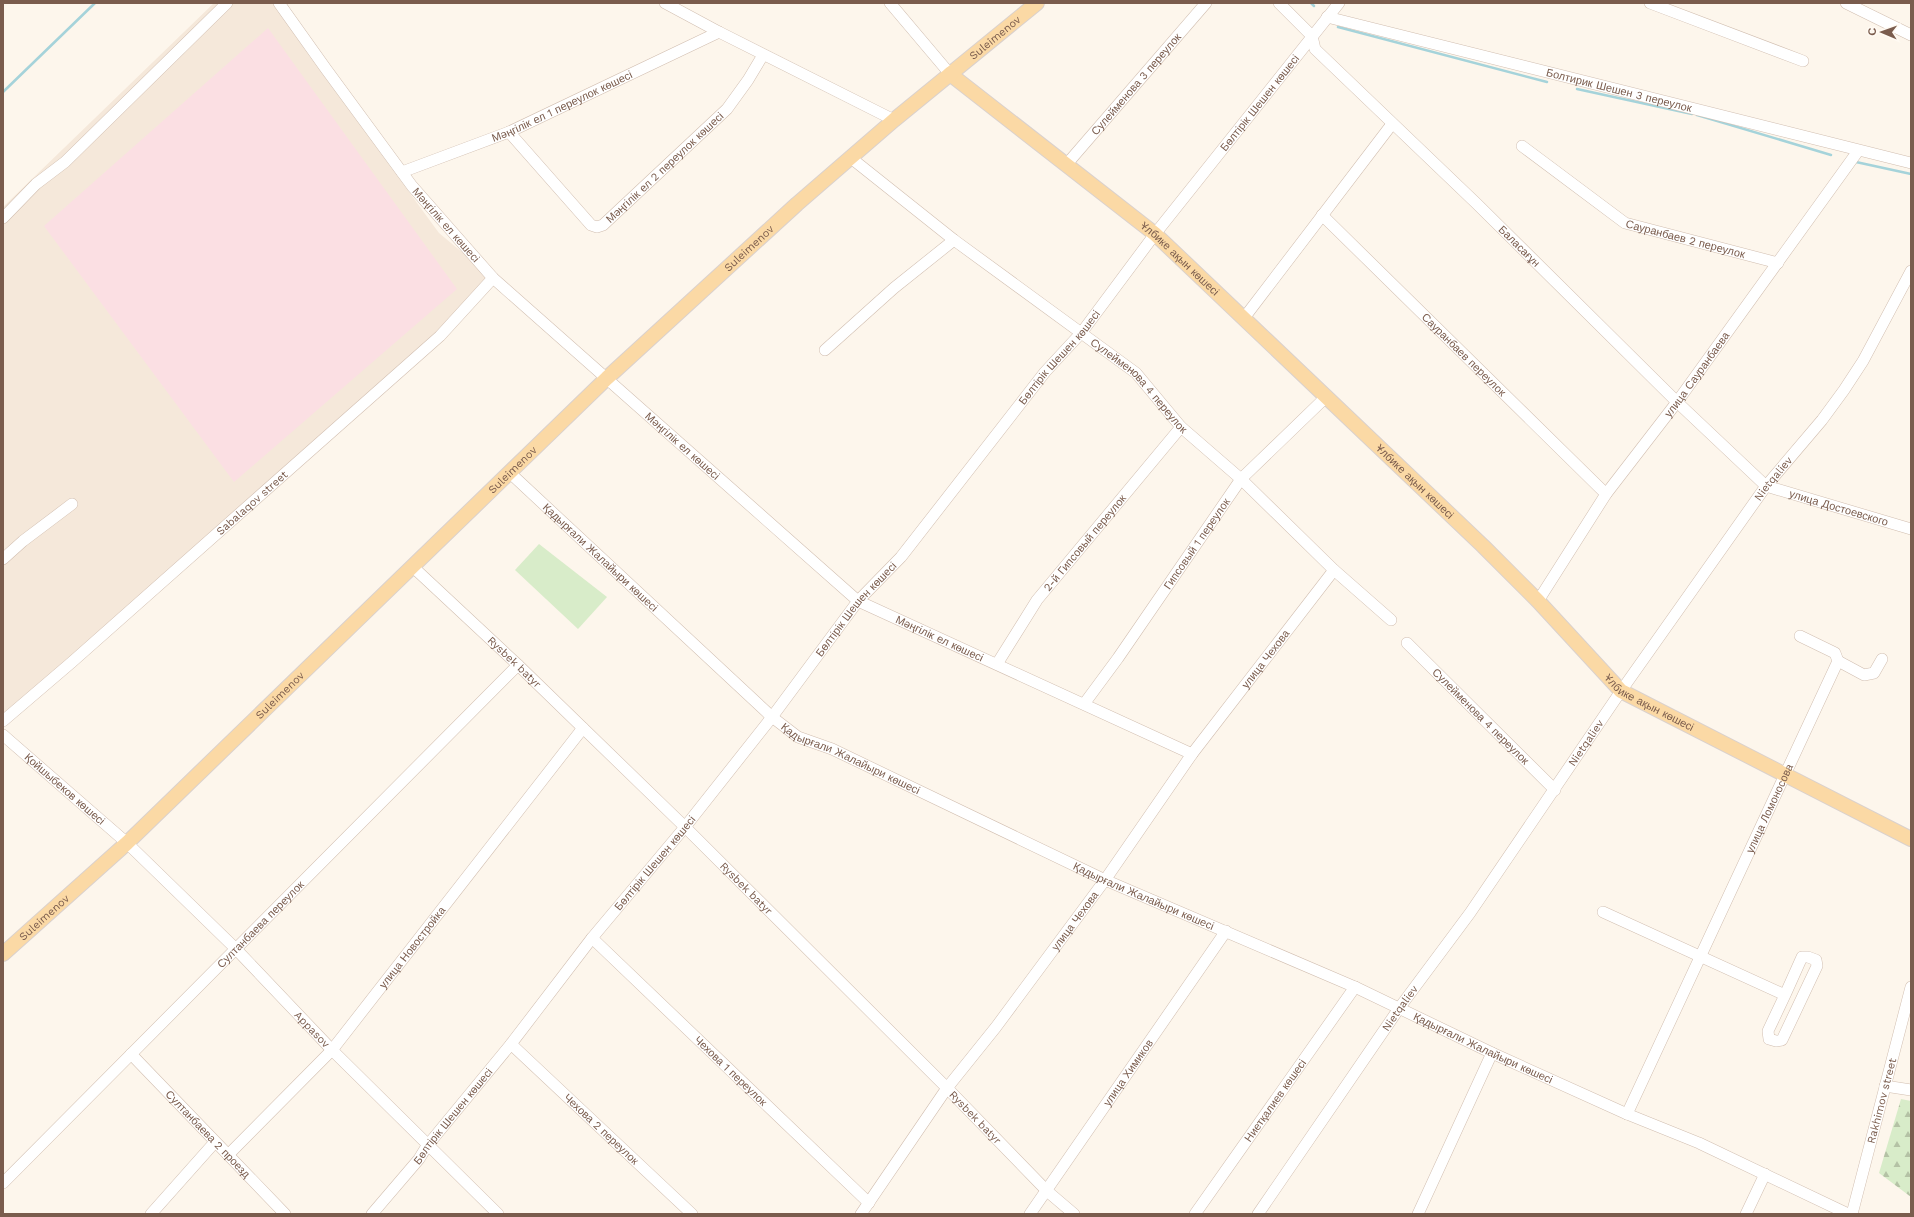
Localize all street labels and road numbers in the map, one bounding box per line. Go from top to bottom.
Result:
street label: Suleimenov [967,13,1024,63]
street label: Сулейменова 3 переулок [1089,31,1184,138]
street label: Бөлтірік Шешен көшесі [1218,52,1302,154]
street label: Болтирик Шешен 3 переулок [1545,66,1693,115]
street label: Мәңгілік ел 1 переулок көшесі [490,68,634,145]
street label: Мәңгілік ел 2 переулок көшесі [604,110,726,226]
street label: Мәңгілік ел көшесі [410,185,482,265]
street label: Сауранбаев 2 переулок [1624,217,1747,261]
street label: Ұлбике ақын көшесі [1138,219,1222,298]
street label: Suleimenov [722,222,777,274]
street label: Баласағұн [1496,223,1543,270]
street label: Бөлтірік Шешен көшесі [1016,308,1103,407]
street label: Сауранбаев переулок [1419,311,1508,399]
street label: улица Сауранбаева [1662,329,1733,420]
street label: Сулейменова 4 переулок [1088,336,1190,436]
street label: Мәңгілік ел көшесі [642,410,722,483]
street label: Ұлбике ақын көшесі [1373,442,1456,522]
street label: Suleimenov [486,443,540,496]
street label: Nietqaliev [1752,454,1795,503]
street label: Sabalaqov street [214,468,291,538]
street label: улица Достоевского [1788,487,1890,529]
street label: 2-й Гипсовый переулок [1041,492,1129,594]
street label: Гипсовый 1 переулок [1161,496,1233,592]
street label: Қадырғали Жалайыри көшесі [540,501,660,614]
street label: Бөлтірік Шешен көшесі [813,560,899,659]
street label: Мәңгілік ел көшесі [893,613,985,665]
street label: улица Чехова [1239,627,1293,691]
street label: Rysbek batyr [485,634,544,691]
street label: Сулейменова 4 переулок [1429,666,1532,768]
street label: Suleimenov [253,669,307,722]
street label: Ұлбике ақын көшесі [1602,671,1696,734]
street label: Nietqaliev [1566,717,1607,769]
street label: Қадырғали Жалайыри көшесі [778,720,922,797]
street label: Қойшыбеков көшесі [22,751,107,828]
street label: улица Ломоносова [1743,761,1796,855]
street label: Бөлтірік Шешен көшесі [612,813,698,913]
street label: Rysbek batyr [717,860,775,918]
street label: Қадырғали Жалайыри көшесі [1071,860,1216,933]
street label: Султанбаева переулок [215,878,307,971]
street label: улица Чехова [1049,888,1102,953]
street label: Suleimenov [17,892,72,943]
street label: улица Новостройка [377,903,449,991]
street label: Nietqaliev [1379,983,1421,1034]
street label: Appasov [291,1009,332,1051]
street label: Қадырғали Жалайыри көшесі [1411,1010,1555,1087]
street label: Чехова 1 переулок [692,1033,769,1109]
street label: улица Химиков [1101,1037,1156,1109]
street label: Rakhimov street [1865,1056,1899,1145]
street label: Ниетқалиев көшесі [1242,1057,1309,1144]
street label: Бөлтірік Шешен көшесі [411,1066,495,1167]
street label: Султанбаева 2 проезд [163,1088,253,1181]
street label: Rysbek batyr [946,1088,1004,1147]
street label: Чехова 2 переулок [561,1091,641,1168]

